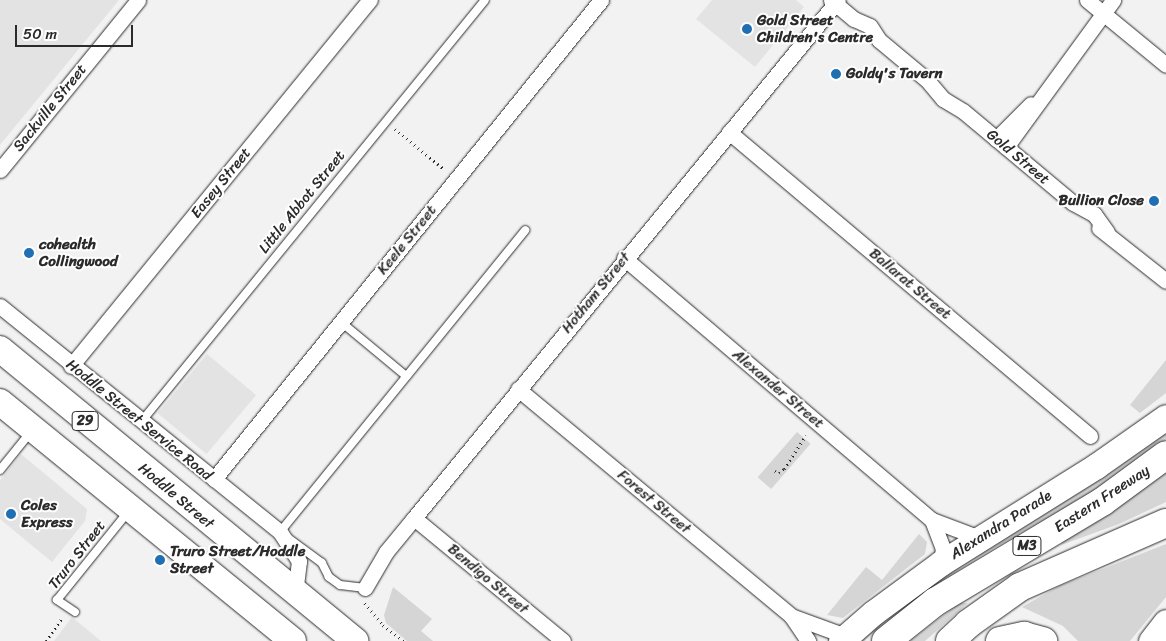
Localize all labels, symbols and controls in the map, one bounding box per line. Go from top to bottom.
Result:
place label: Gold Street Children's Centre [757,11,874,46]
scale bar [18,15,135,47]
text: 50 m [23,21,57,47]
marker: Gold Street Children's Centre [741,23,753,35]
street label: Sackville Street [9,61,91,155]
place label: Goldy's Tavern [846,65,943,83]
marker: Goldy's Tavern [830,68,842,80]
street label: Gold Street [983,125,1053,189]
street label: Easey Street [187,144,255,222]
street label: Little Abbot Street [255,147,349,257]
place label: Bullion Close [1058,192,1144,210]
marker: Bullion Close [1148,195,1160,207]
street label: Keele Street [374,202,440,278]
place label: cohealth Collingwood [39,235,118,270]
street label: Ballarat Street [866,245,954,323]
marker: cohealth Collingwood [23,247,35,259]
street label: Hotham Street [558,249,634,337]
street label: Alexander Street [729,345,827,433]
street label: Hoddle Street Service Road [62,356,216,484]
road number: 29 [71,410,99,432]
street label: Hoddle Street [134,459,218,533]
street label: Eastern Freeway [1051,461,1153,537]
street label: Forest Street [614,466,694,538]
street label: Alexandra Parade [947,487,1055,563]
place label: Coles Express [21,496,73,531]
marker: Coles Express [5,508,17,520]
street label: Truro Street [45,517,109,593]
road number: M3 [1012,534,1042,558]
street label: Bendigo Street [444,540,532,618]
place label: Truro Street/Hoddle Street [170,542,306,577]
marker: Truro Street/Hoddle Street [154,554,166,566]

